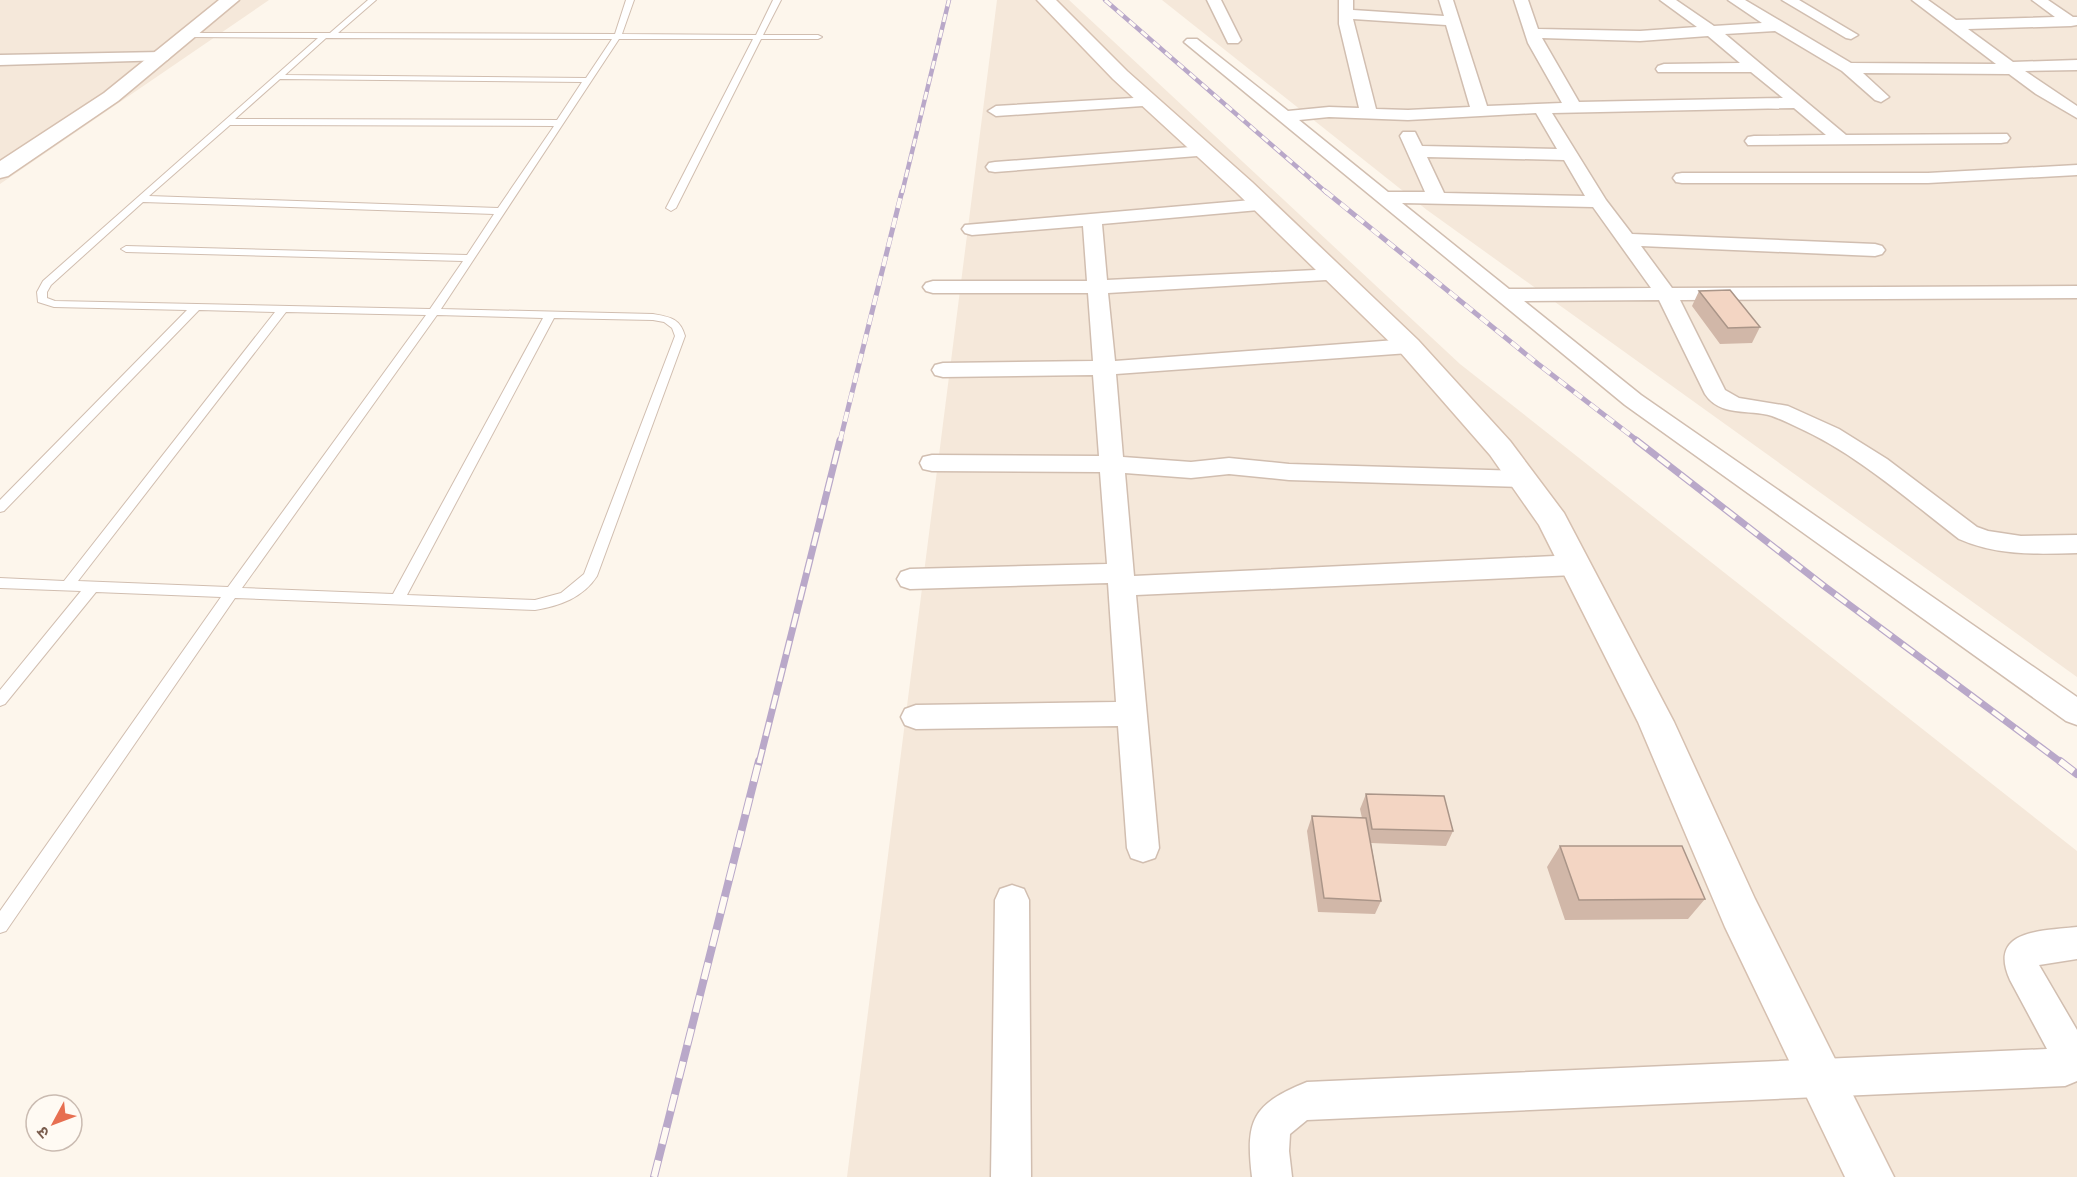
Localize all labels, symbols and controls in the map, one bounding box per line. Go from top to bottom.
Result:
north arrow [24,1093,84,1153]
text: उ [31,1122,54,1144]

